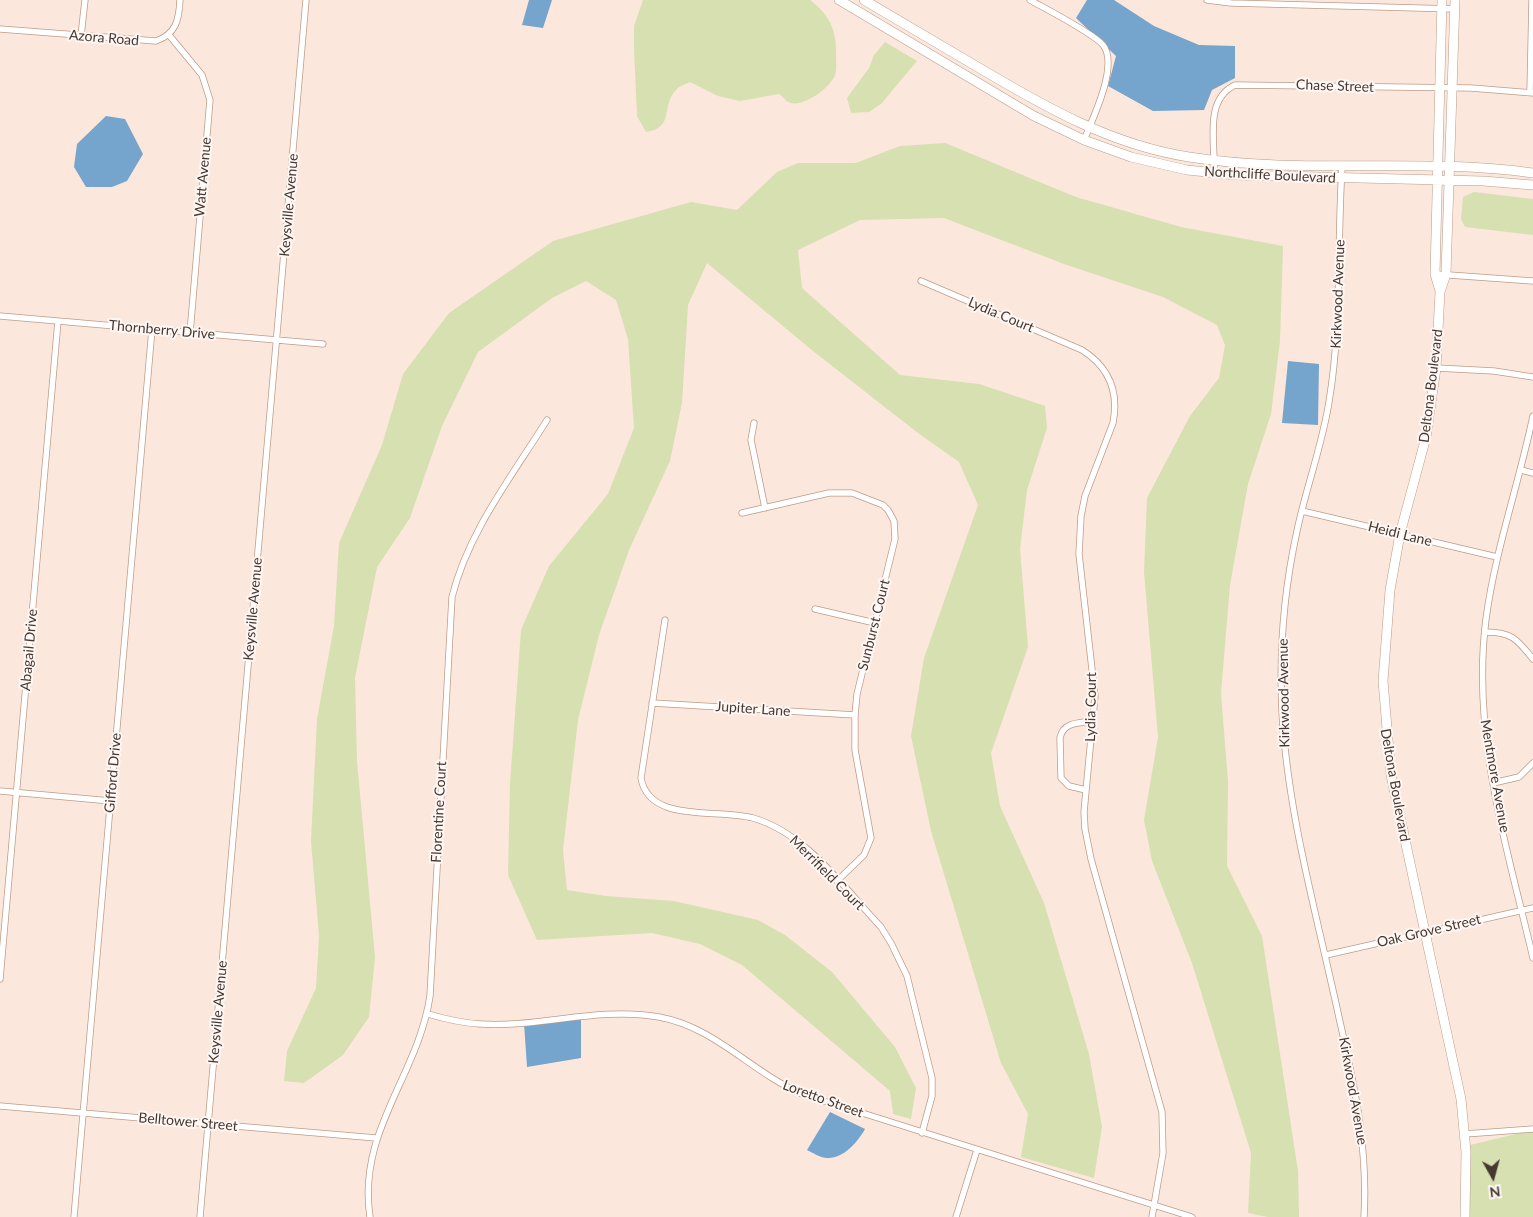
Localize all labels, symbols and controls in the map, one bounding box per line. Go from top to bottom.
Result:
street label: Azora Road [68,27,140,49]
street label: Chase Street [1296,76,1374,96]
street label: Watt Avenue [191,136,215,218]
street label: Keysville Avenue [276,153,302,257]
street label: Northcliffe Boulevard [1204,163,1336,187]
street label: Kirkwood Avenue [1328,239,1348,349]
street label: Lydia Court [966,294,1036,336]
street label: Thornberry Drive [108,317,216,343]
street label: Deltona Boulevard [1416,328,1446,444]
street label: Heidi Lane [1366,518,1434,550]
street label: Keysville Avenue [240,557,266,661]
street label: Sunburst Court [855,578,893,672]
street label: Abagail Drive [17,608,41,692]
street label: Kirkwood Avenue [1275,638,1293,748]
street label: Lydia Court [1082,672,1100,742]
street label: Jupiter Lane [715,698,791,720]
street label: Mentmore Avenue [1477,718,1513,834]
street label: Deltona Boulevard [1377,727,1413,843]
street label: Gifford Drive [101,732,125,814]
street label: Florentine Court [428,761,450,863]
street label: Merrifield Court [786,832,868,914]
street label: Oak Grove Street [1375,911,1483,951]
street label: Keysville Avenue [205,960,231,1064]
street label: Kirkwood Avenue [1335,1036,1371,1146]
street label: Loretto Street [780,1077,866,1121]
street label: Belltower Street [138,1109,238,1135]
north arrow [1468,1152,1518,1202]
text: N [1489,1183,1501,1201]

